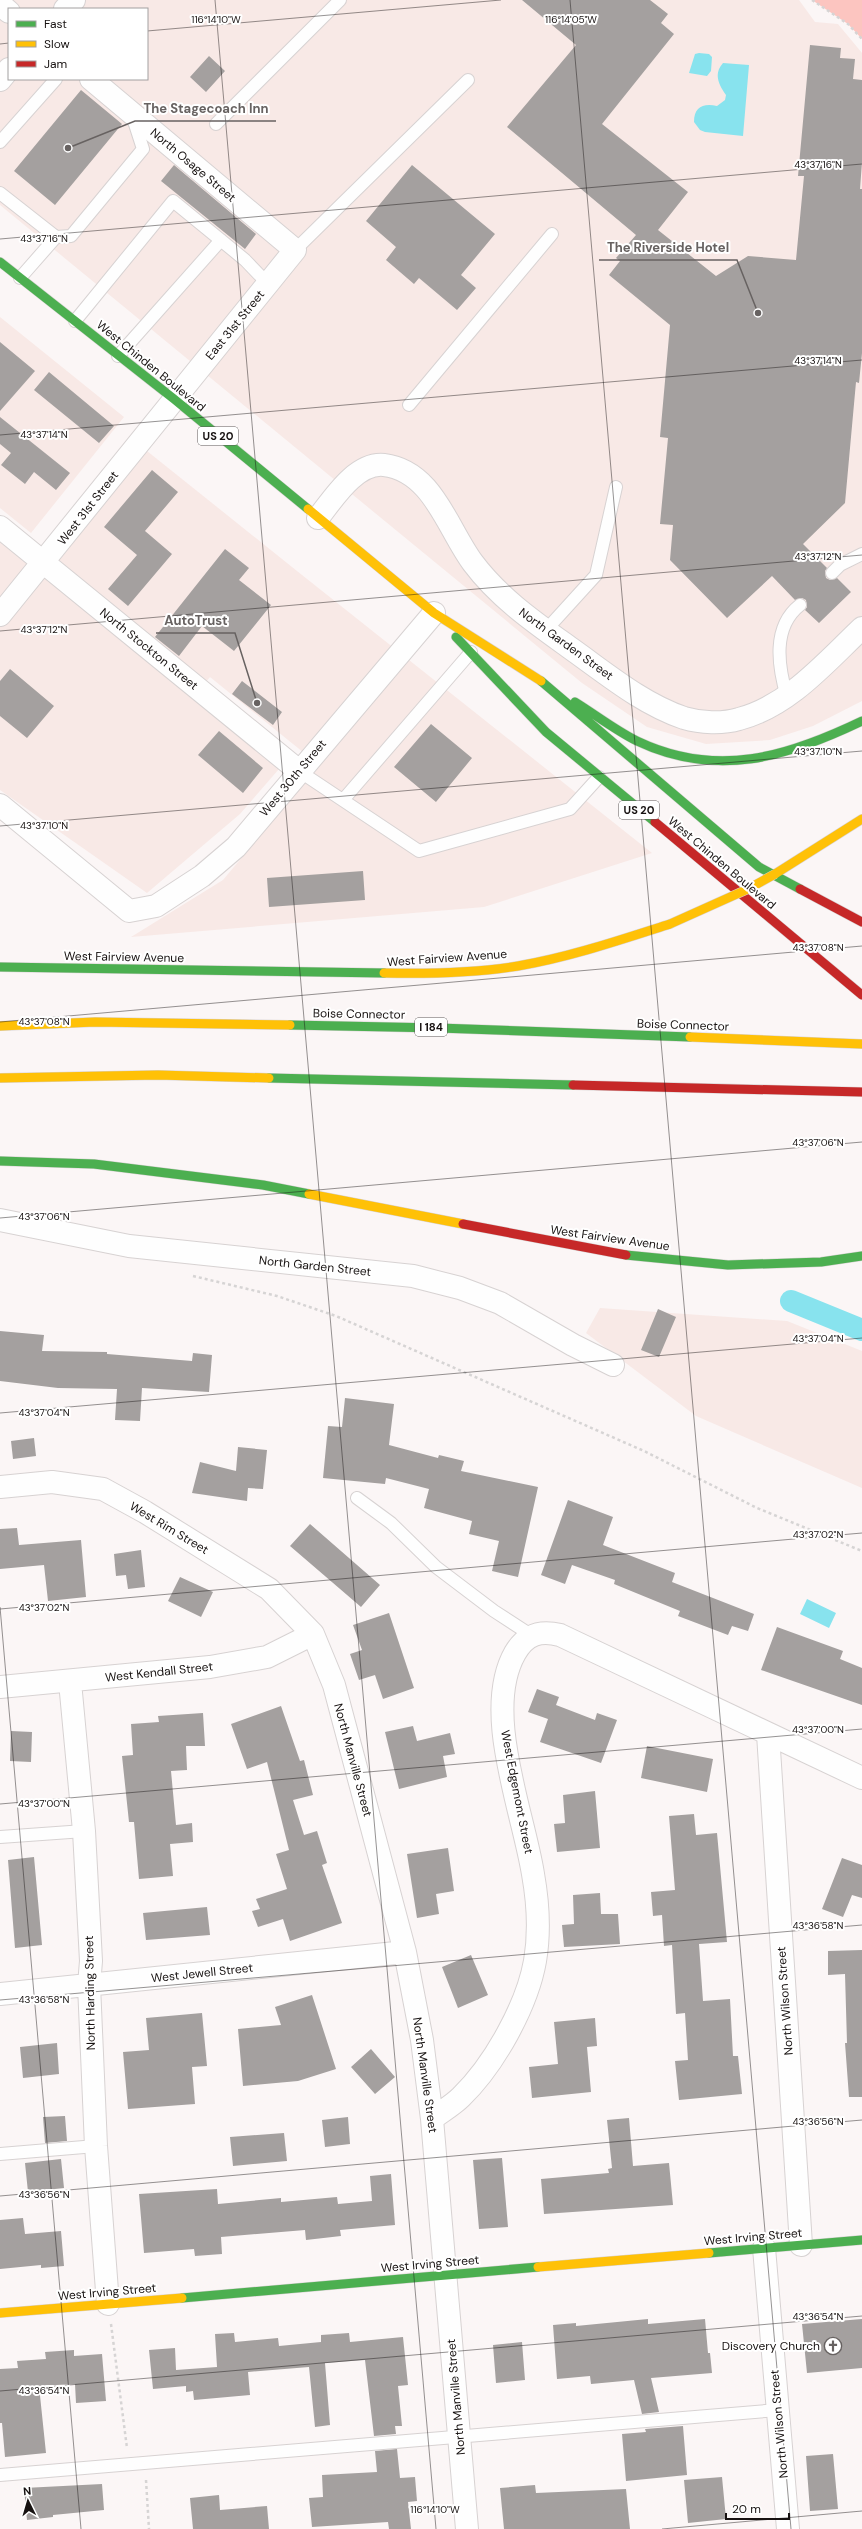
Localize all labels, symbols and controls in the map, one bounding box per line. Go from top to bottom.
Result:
legend [8,8,148,80]
text: 116°14'10"W [191,13,241,26]
text: 116°14'05"W [545,13,597,26]
text: Fast [44,16,67,32]
text: Slow [44,36,70,52]
text: Jam [44,56,67,72]
callout: The Stagecoach Inn [135,96,276,121]
text: The Stagecoach Inn [143,100,269,117]
street label: North Osage Street [147,124,239,206]
text: 43°37'16"N [794,158,842,171]
text: 43°37'16"N [20,232,68,245]
callout: The Riverside Hotel [599,235,737,260]
text: The Riverside Hotel [607,239,729,256]
street label: East 31st Street [202,287,268,363]
street label: West Chinden Boulevard [93,317,209,415]
text: 43°37'14"N [794,354,842,367]
road number: US 20 [198,427,238,445]
text: 43°37'14"N [20,428,68,441]
street label: West 31st Street [54,467,122,548]
text: 43°37'12"N [794,550,842,563]
street label: North Stockton Street [97,604,202,694]
street label: North Garden Street [516,604,617,684]
callout: AutoTrust [156,608,235,633]
text: AutoTrust [164,612,228,629]
text: 43°37'12"N [20,623,68,636]
street label: West 30th Street [256,736,330,820]
text: 43°37'10"N [794,745,842,758]
road number: US 20 [619,801,659,819]
street label: West Chinden Boulevard [665,813,779,913]
text: 43°37'10"N [20,819,68,832]
text: 43°37'08"N [792,941,844,954]
street label: West Fairview Avenue [386,946,508,970]
street label: West Fairview Avenue [64,948,184,966]
street label: Boise Connector [313,1005,406,1023]
text: 43°37'08"N [18,1015,70,1028]
street label: Boise Connector [637,1015,730,1035]
road number: I 184 [415,1018,447,1036]
text: 43°37'06"N [792,1136,844,1149]
text: 43°37'06"N [18,1210,70,1223]
street label: West Fairview Avenue [549,1222,671,1254]
street label: North Garden Street [258,1252,372,1280]
text: 43°37'04"N [792,1332,844,1345]
text: 43°37'04"N [18,1406,70,1419]
street label: West Rim Street [127,1498,212,1558]
text: 43°37'02"N [793,1528,843,1541]
text: 43°37'02"N [19,1601,69,1614]
street label: West Kendall Street [104,1658,214,1686]
street label: North Manville Street [330,1702,376,1819]
text: 43°37'00"N [792,1723,844,1736]
street label: West Edgemont Street [497,1729,537,1855]
text: 43°37'00"N [18,1797,70,1810]
text: 43°36'58"N [793,1919,844,1932]
street label: North Harding Street [81,1935,99,2051]
street label: North Wilson Street [773,1946,797,2056]
street label: West Jewell Street [150,1960,254,1986]
text: 43°36'58"N [19,1993,70,2006]
street label: North Manville Street [409,2016,441,2134]
text: 43°36'56"N [792,2115,844,2128]
text: 43°36'56"N [18,2188,70,2201]
street label: West Irving Street [703,2225,803,2249]
street label: West Irving Street [380,2252,480,2276]
street label: West Irving Street [57,2280,157,2304]
text: 43°36'54"N [793,2310,844,2323]
church icon: Discovery Church [823,2336,843,2356]
street label: North Manville Street [443,2338,469,2456]
place label: Discovery Church [722,2338,820,2354]
street label: North Wilson Street [766,2369,792,2479]
text: 43°36'54"N [19,2384,70,2397]
north arrow [8,2481,48,2521]
text: N [23,2484,32,2498]
scale bar [726,2495,789,2521]
text: 20 m [732,2501,761,2517]
text: 116°14'10"W [410,2503,460,2516]

